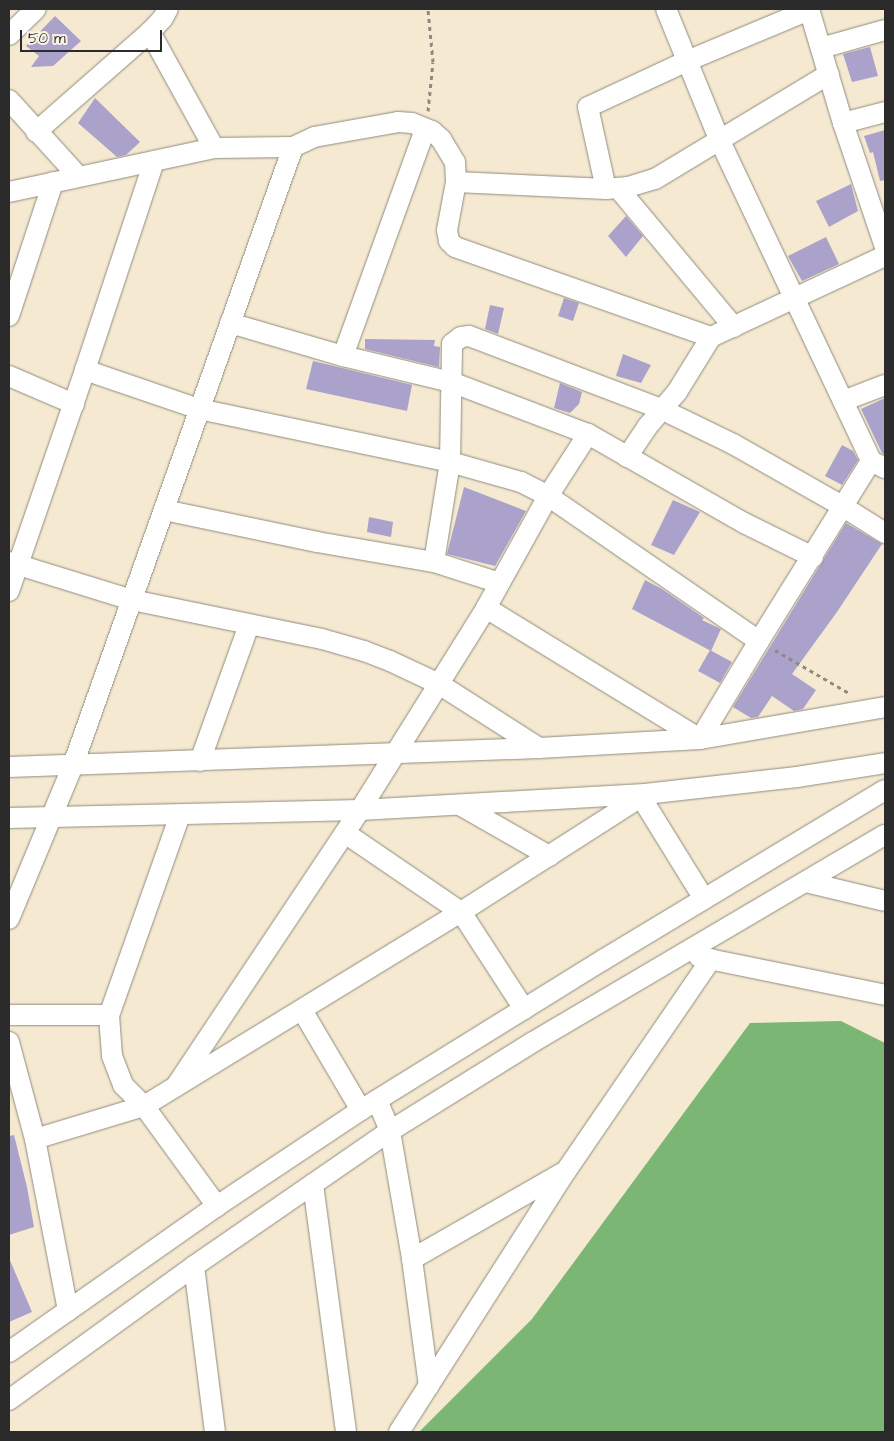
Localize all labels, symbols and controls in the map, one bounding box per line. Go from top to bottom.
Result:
scale bar [22,20,165,52]
text: 50 m [28,28,66,49]

